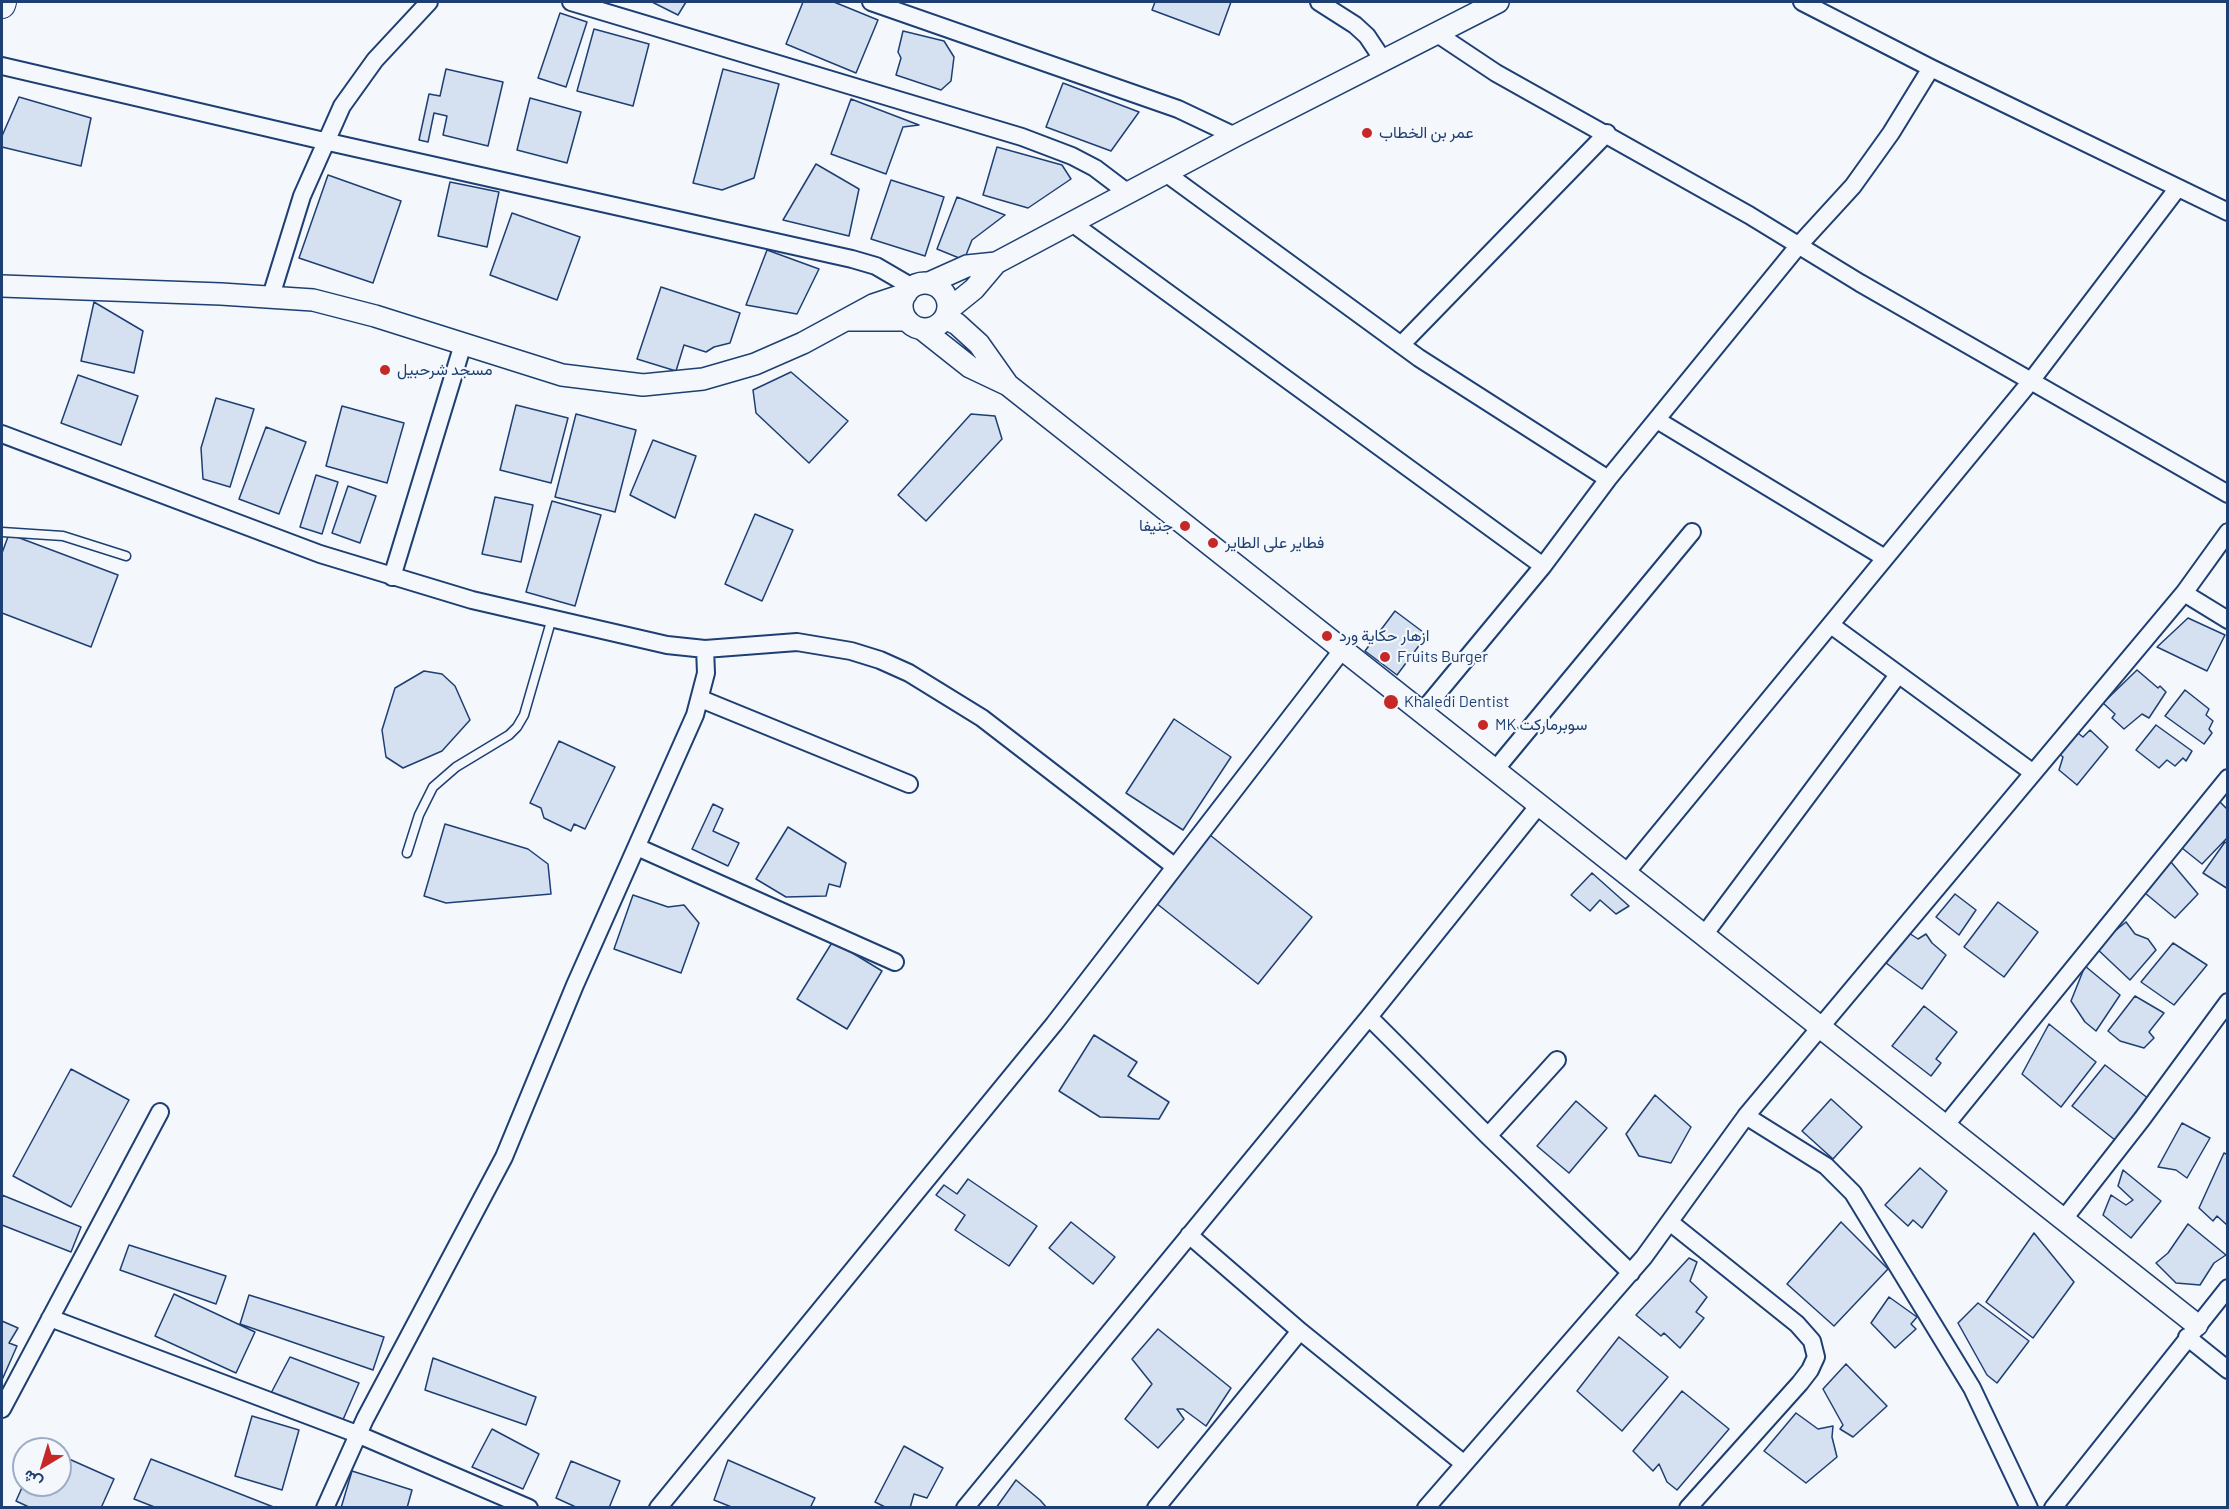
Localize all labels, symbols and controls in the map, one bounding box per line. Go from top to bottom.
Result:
place label: عمر بن الخطاب [1379,123,1474,143]
marker: عمر بن الخطاب [1360,126,1374,140]
place label: مسجد شرحبيل [397,360,493,380]
marker: مسجد شرحبيل [378,363,392,377]
place label: جنيفا [1139,516,1173,536]
marker: جنيفا [1178,519,1192,533]
place label: فطاير على الطاير [1225,533,1324,553]
marker: فطاير على الطاير [1206,536,1220,550]
place label: ازهار حكاية ورد [1339,626,1429,646]
marker: ازهار حكاية ورد [1320,629,1334,643]
place label: Fruits Burger [1397,647,1488,667]
marker: Fruits Burger [1378,650,1392,664]
place label: Khaledi Dentist [1404,692,1509,712]
marker: Khaledi Dentist [1382,693,1400,711]
place label: MK سوبرماركت [1495,715,1587,735]
marker: MK سوبرماركت [1476,718,1490,732]
north arrow [12,1437,72,1497]
text: ش [18,1467,45,1493]

